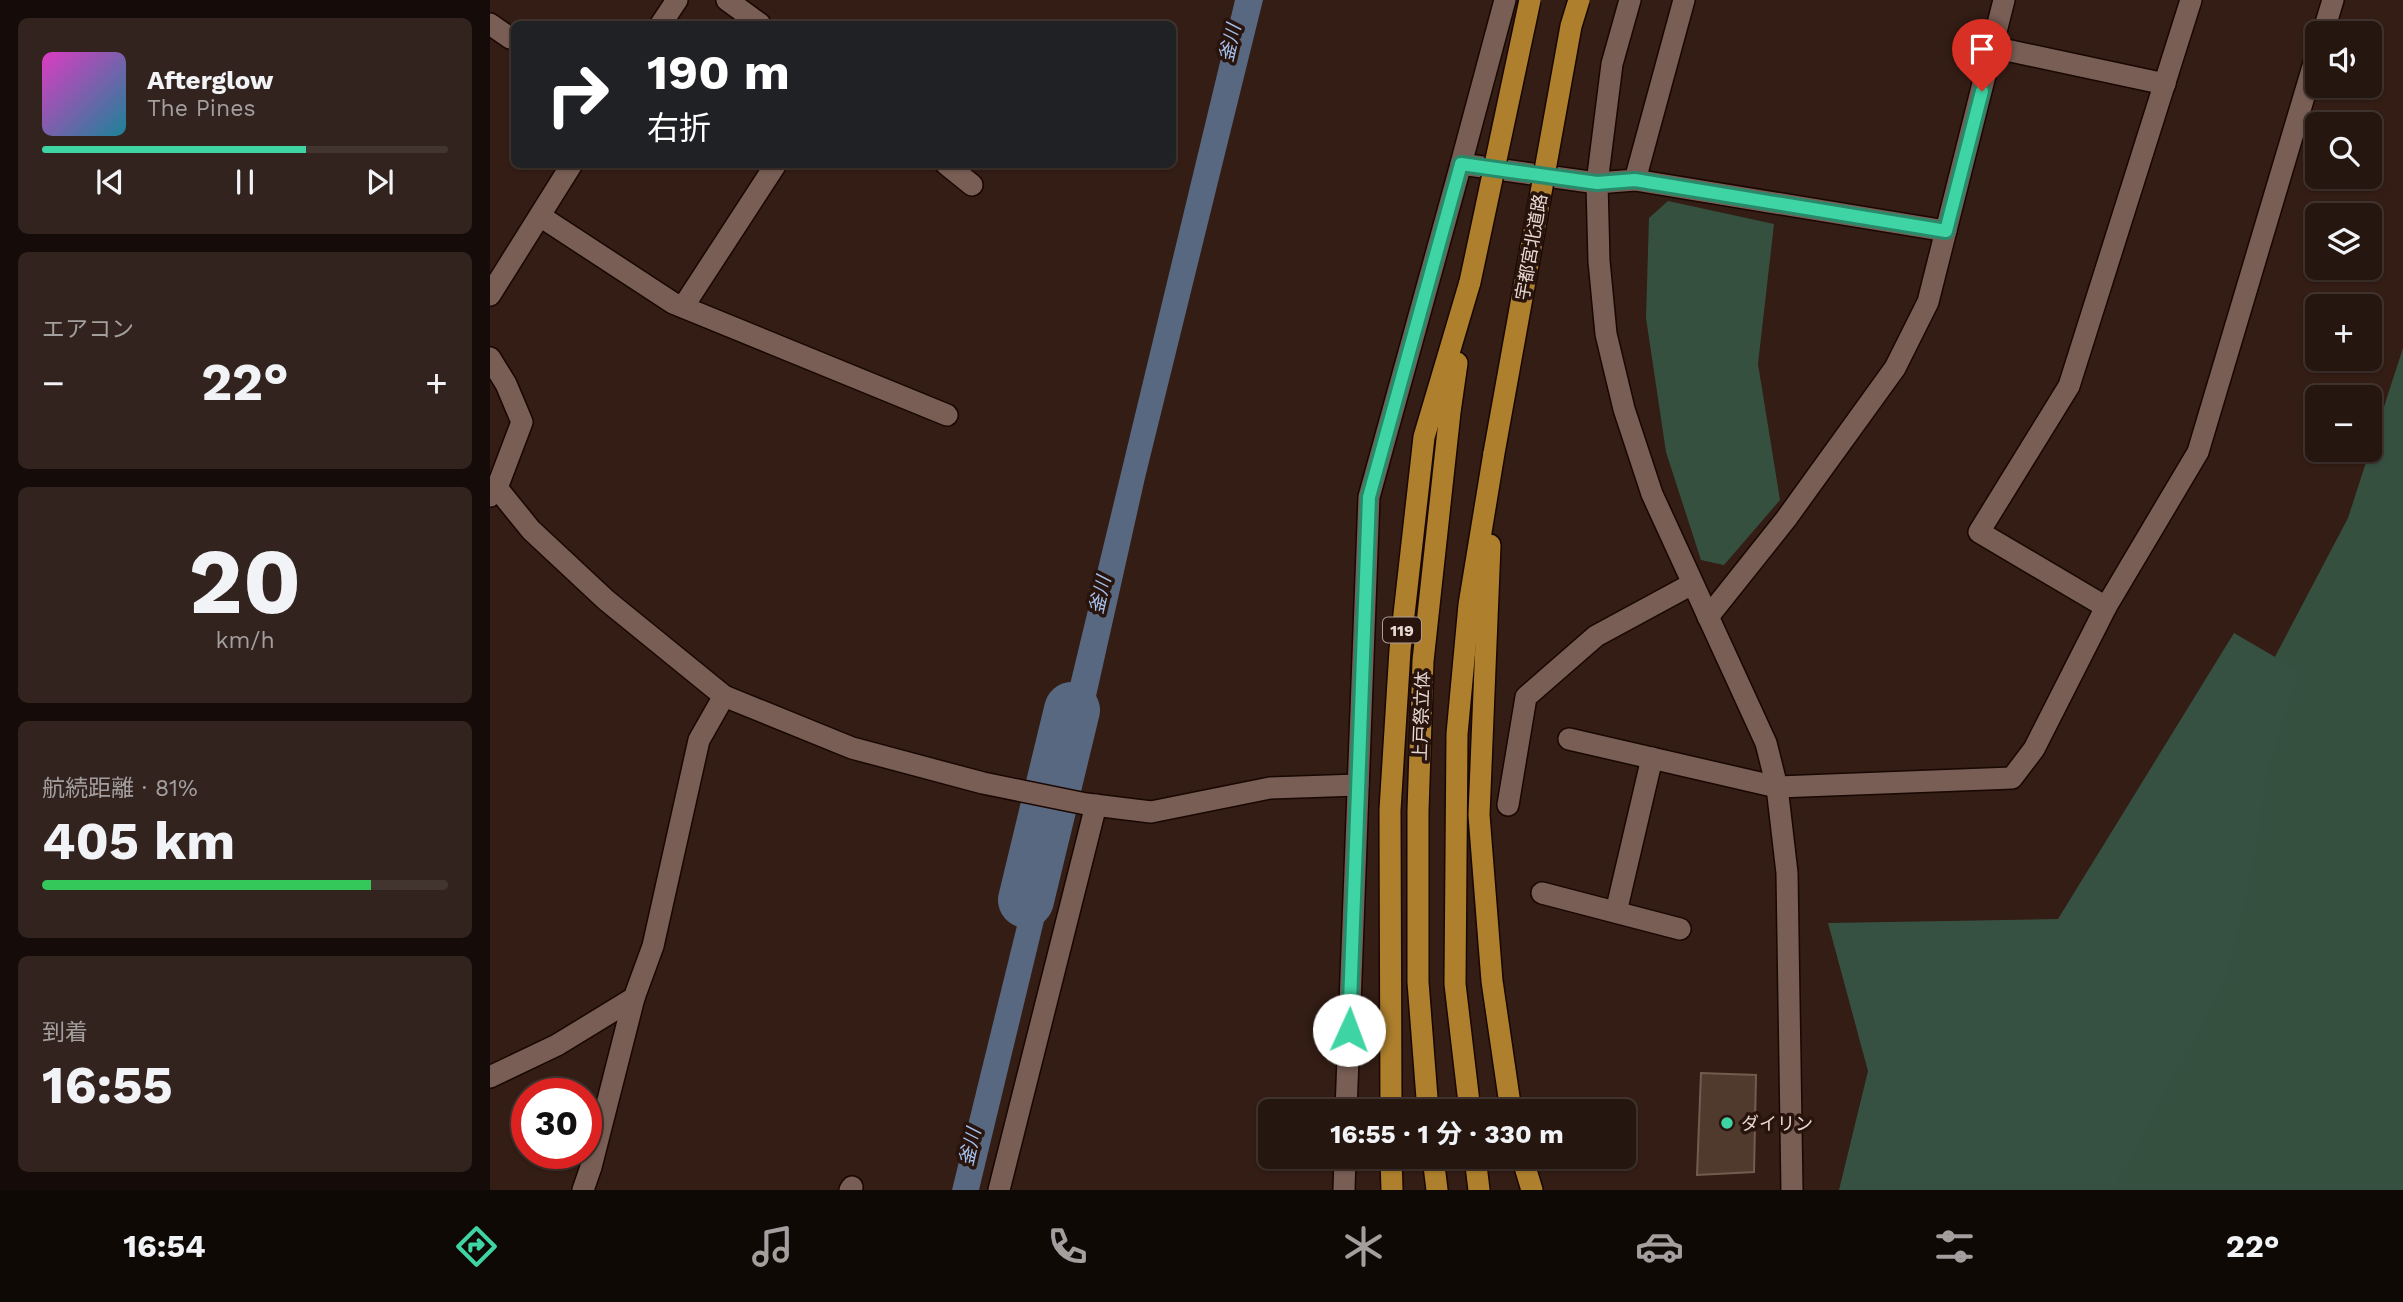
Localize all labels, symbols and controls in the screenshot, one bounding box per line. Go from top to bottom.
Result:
pin [1952,19,2012,91]
water label: 釜川 [1215,20,1246,64]
map controls [2305,21,2382,462]
button: sound [2305,21,2382,98]
icon: arrive [1963,30,2001,68]
text: 190 m [647,43,790,101]
icon: right [532,49,623,140]
text: Afterglow [147,65,273,95]
text: The Pines [147,95,256,122]
text: 右折 [647,109,711,147]
button: search [2305,112,2382,189]
icon: previous [91,163,129,201]
icon: pause [226,163,264,201]
icon: next [361,163,399,201]
street label: 宇都宮北道路 [1511,192,1551,302]
button: layers [2305,203,2382,280]
button: + [2305,294,2382,371]
text: エアコン [42,316,134,343]
text: 22° [201,352,289,413]
text: − [42,361,65,405]
text: + [425,361,448,405]
button: − [2305,385,2382,462]
text: 20 [189,528,301,635]
water label: 釜川 [1085,572,1116,616]
road number: 119 [1383,618,1421,642]
text: km/h [215,627,275,654]
street label: 上戸祭立体 [1409,671,1433,761]
text: 航続距離 · 81% [42,775,198,802]
text: 405 km [42,811,235,872]
position arrow [1312,993,1386,1067]
text: 到着 [42,1019,88,1046]
text: 16:55 [42,1055,173,1116]
speed limit sign: 30 [511,1078,602,1169]
place label: ダイリン [1741,1113,1813,1134]
marker: ダイリン [1719,1115,1735,1131]
text: 16:55 · 1 分 · 330 m [1330,1119,1564,1149]
water label: 釜川 [955,1124,986,1168]
icon: directions [452,1222,501,1271]
icon: music [748,1222,797,1271]
icon: phone [1043,1222,1092,1271]
icon: climate [1339,1222,1388,1271]
icon: car [1635,1222,1684,1271]
icon: filters [1930,1222,1979,1271]
text: 16:54 [123,1227,206,1265]
text: 22° [2226,1227,2280,1265]

